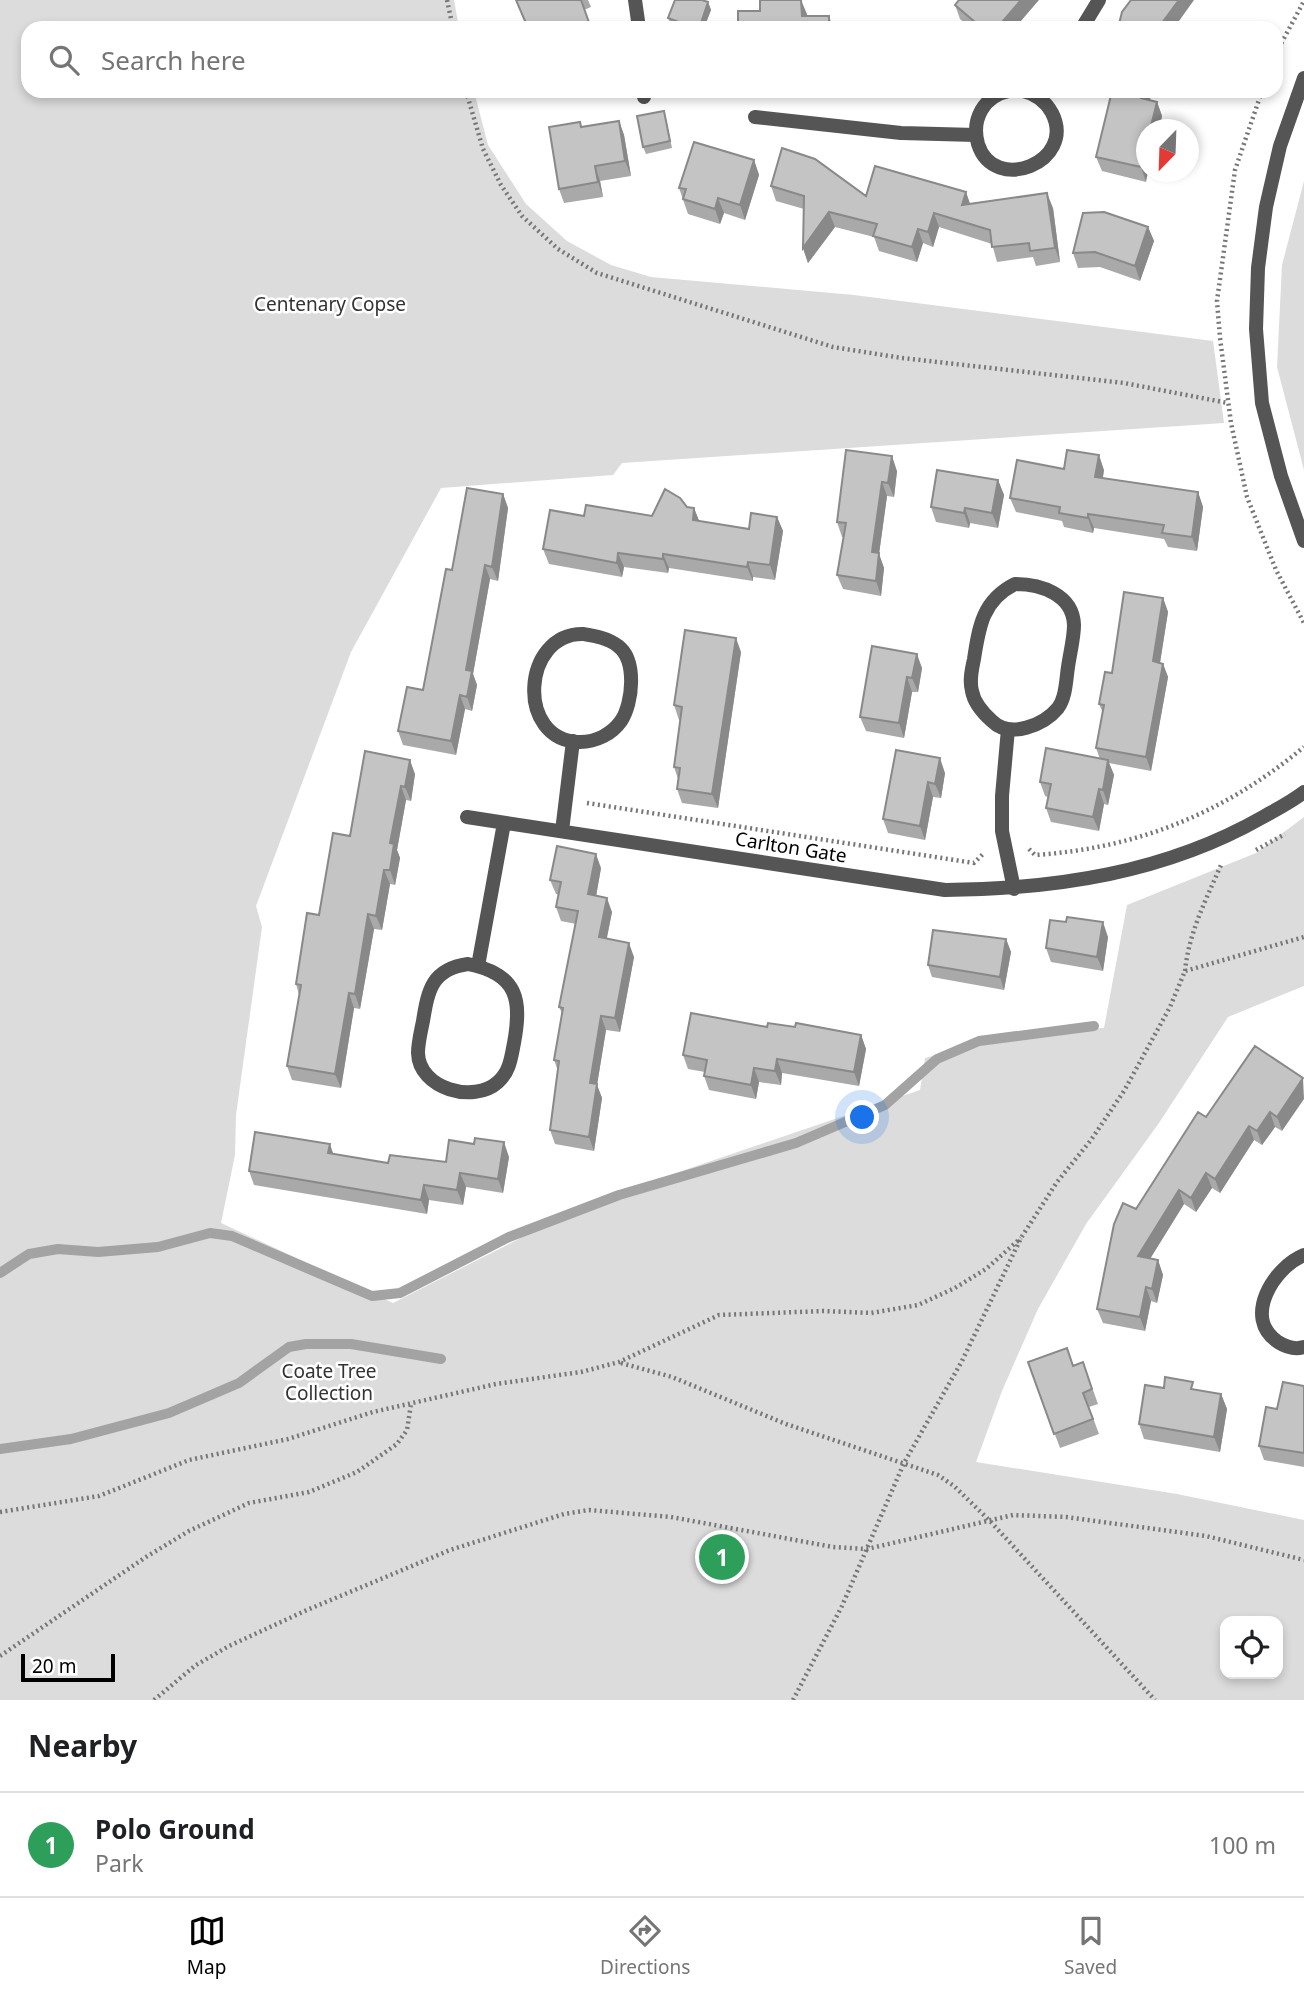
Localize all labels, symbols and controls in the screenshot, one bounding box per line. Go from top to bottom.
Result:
search box [21,21,1283,98]
icon: search [45,41,83,79]
text: Search here [101,42,246,78]
north arrow [1136,119,1199,182]
park label: Centenary Copse [254,291,406,317]
street label: Carlton Gate [733,825,849,869]
your location [845,1100,879,1134]
park label: Coate Tree Collection [281,1358,377,1406]
pin: 1 [699,1531,745,1583]
map controls [1220,1616,1283,1679]
button: locate [1220,1616,1283,1679]
scale bar [21,1651,116,1683]
text: 20 m [32,1653,76,1679]
text: Nearby [28,1725,137,1766]
text: Polo Ground [95,1811,255,1847]
text: 1 [44,1829,58,1861]
text: 100 m [1209,1829,1276,1861]
text: Park [95,1847,144,1879]
tab: Map [187,1912,226,1980]
tab: Directions [600,1912,690,1980]
tab: Saved [1064,1912,1117,1980]

